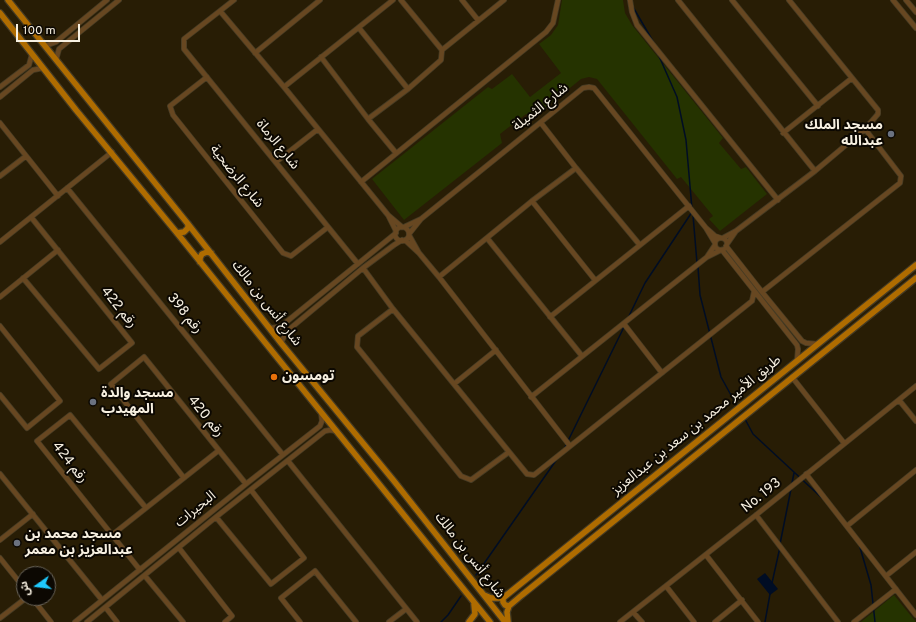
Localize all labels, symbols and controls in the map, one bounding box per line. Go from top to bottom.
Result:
scale bar [18,16,82,42]
text: 100 m [23,23,56,39]
street label: شارع الثميلة [510,80,572,136]
street label: شارع الرماة [252,117,302,173]
place label: مسجد الملك عبدالله [805,118,883,150]
marker: مسجد الملك عبدالله [886,129,896,139]
street label: شارع الرضحية [205,142,267,212]
street label: شارع أنس بن مالك [227,258,305,350]
street label: رقم 422 [96,284,140,332]
street label: رقم 398 [163,290,205,338]
street label: طريق الأمير محمد بن سعد بن عبدالعزيز [609,352,785,500]
place label: تومسون [282,369,334,385]
marker: تومسون [269,372,279,382]
place label: مسجد والدة المهيدب [101,386,174,418]
street label: رقم 420 [183,393,227,441]
marker: مسجد والدة المهيدب [88,397,98,407]
street label: رقم 424 [48,439,90,487]
street label: No. 193 [739,475,785,517]
street label: البحيرات [172,488,220,532]
street label: شارع أنس بن مالك [430,510,508,602]
place label: مسجد محمد بن عبدالعزيز بن معمر [25,527,133,560]
marker: مسجد محمد بن عبدالعزيز بن معمر [12,538,22,548]
north arrow [16,566,56,606]
text: ش [17,580,34,598]

